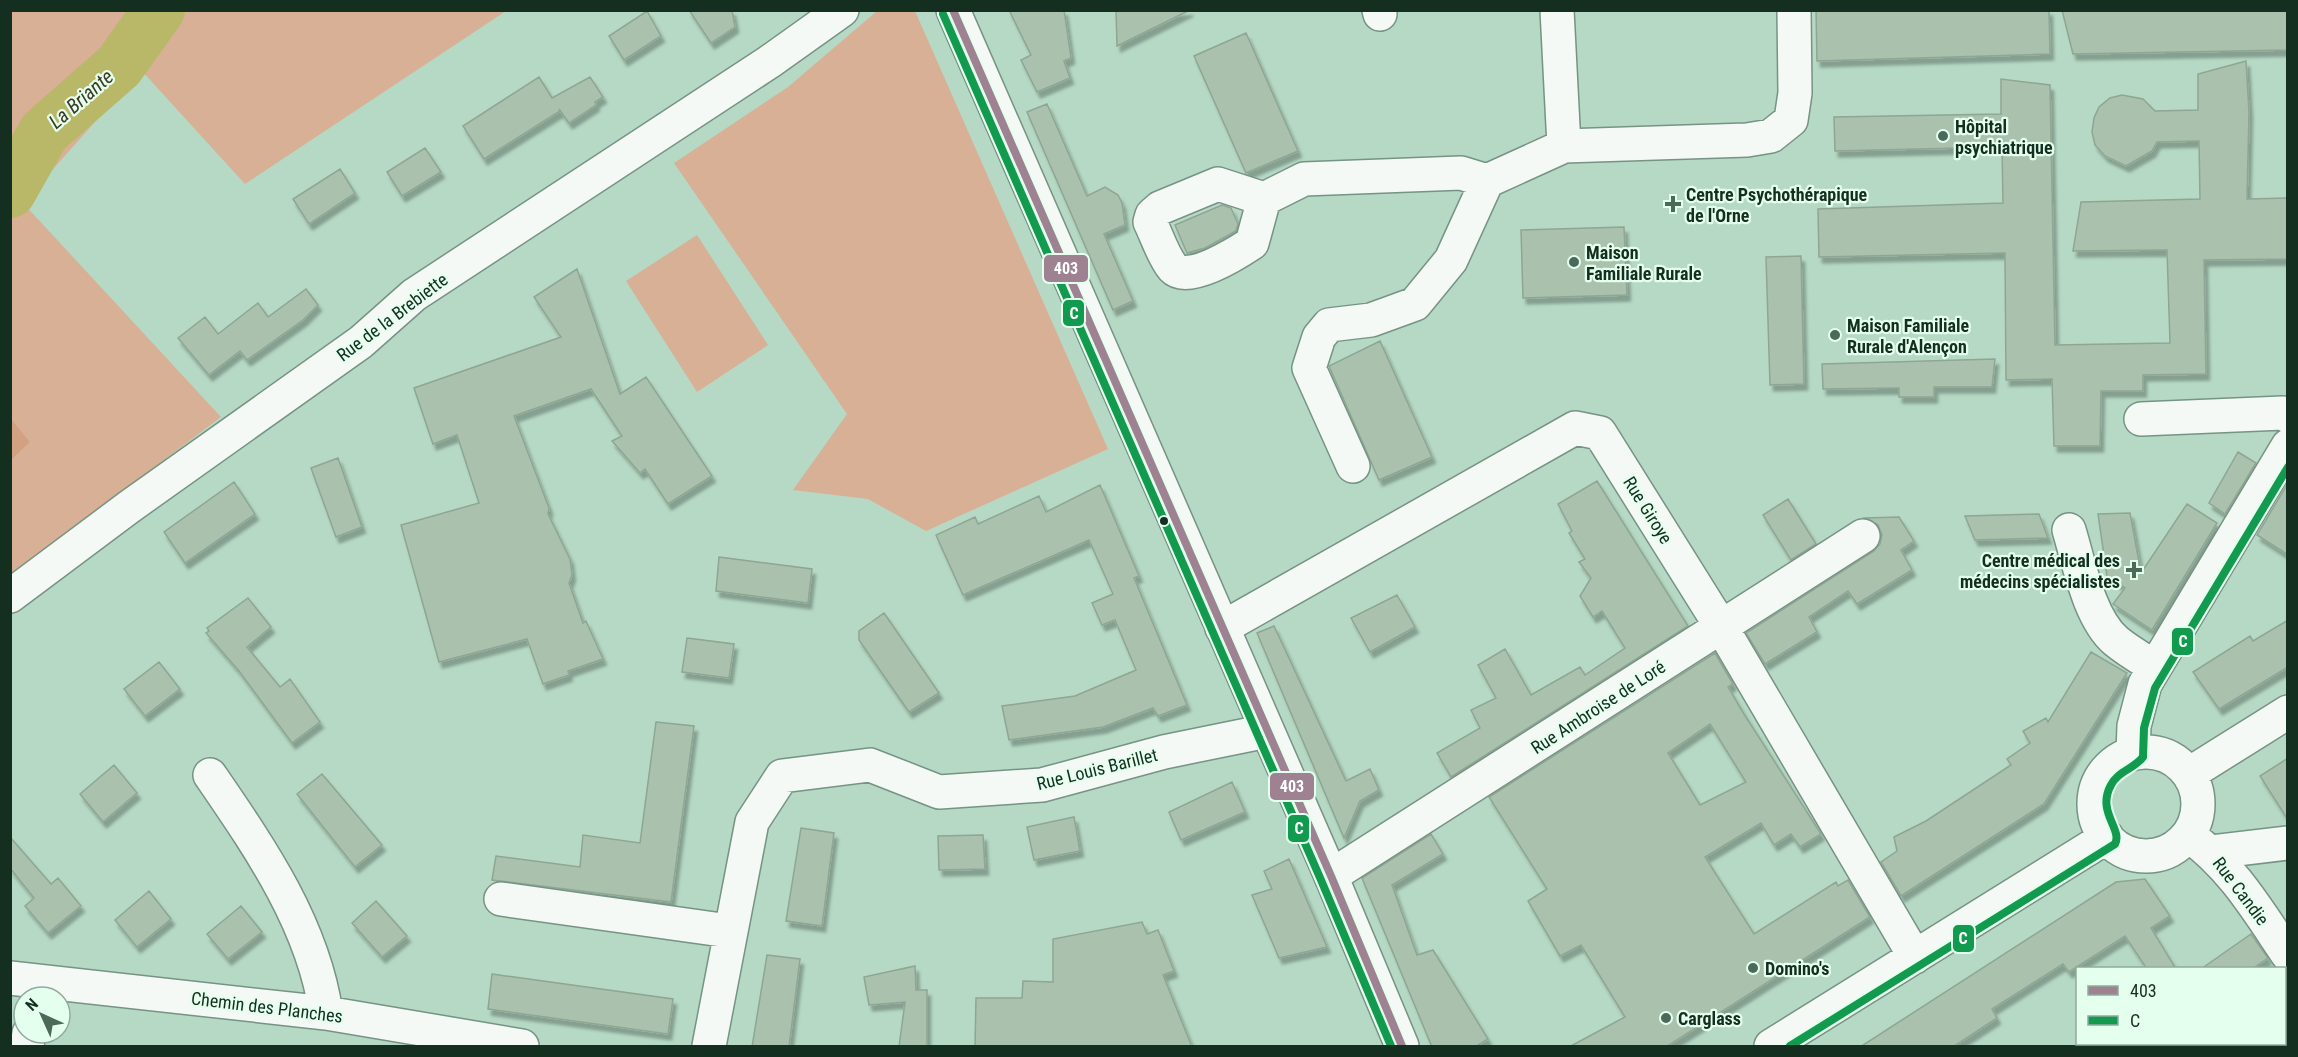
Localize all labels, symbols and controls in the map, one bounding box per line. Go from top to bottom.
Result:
water label: La Briante [44,65,118,133]
place label: Hôpital psychiatrique [1955,116,2053,158]
marker: Hôpital psychiatrique [1936,129,1950,143]
place label: Centre Psychothérapique de l'Orne [1686,184,1868,226]
marker: Centre Psychothérapique de l'Orne [1664,195,1682,213]
place label: Maison Familiale Rurale [1586,242,1702,284]
line badge: 403 [1043,254,1089,283]
marker: Maison Familiale Rurale [1567,255,1581,269]
text: 403 [1054,259,1078,278]
street label: Rue de la Brebiette [332,268,452,366]
line badge: C [1062,299,1085,327]
text: C [1069,304,1079,323]
place label: Maison Familiale Rurale d'Alençon [1847,315,1970,357]
marker: Maison Familiale Rurale d'Alençon [1828,328,1842,342]
street label: Rue Giroye [1619,472,1677,548]
unlabelled marker [1158,515,1170,527]
place label: Centre médical des médecins spécialistes [1960,550,2120,592]
marker: Centre médical des médecins spécialistes [2125,561,2143,579]
line badge: C [2171,627,2194,656]
text: C [2178,632,2188,651]
street label: Rue Ambroise de Loré [1527,656,1669,758]
street label: Rue Louis Barillet [1034,744,1160,794]
line badge: 403 [1269,772,1315,801]
text: 403 [1280,777,1304,796]
line badge: C [1287,814,1310,843]
text: C [1294,819,1304,838]
street label: Rue Candie [2209,853,2273,929]
line badge: C [1952,924,1975,953]
text: C [1958,929,1968,948]
place label: Domino's [1765,958,1829,979]
marker: Domino's [1746,961,1760,975]
legend [2076,967,2286,1045]
text: 403 [2130,980,2157,1001]
north arrow [12,985,72,1045]
street label: Chemin des Planches [190,987,344,1027]
text: N [22,995,42,1015]
place label: Carglass [1678,1008,1741,1029]
text: C [2130,1010,2140,1031]
marker: Carglass [1659,1011,1673,1025]

